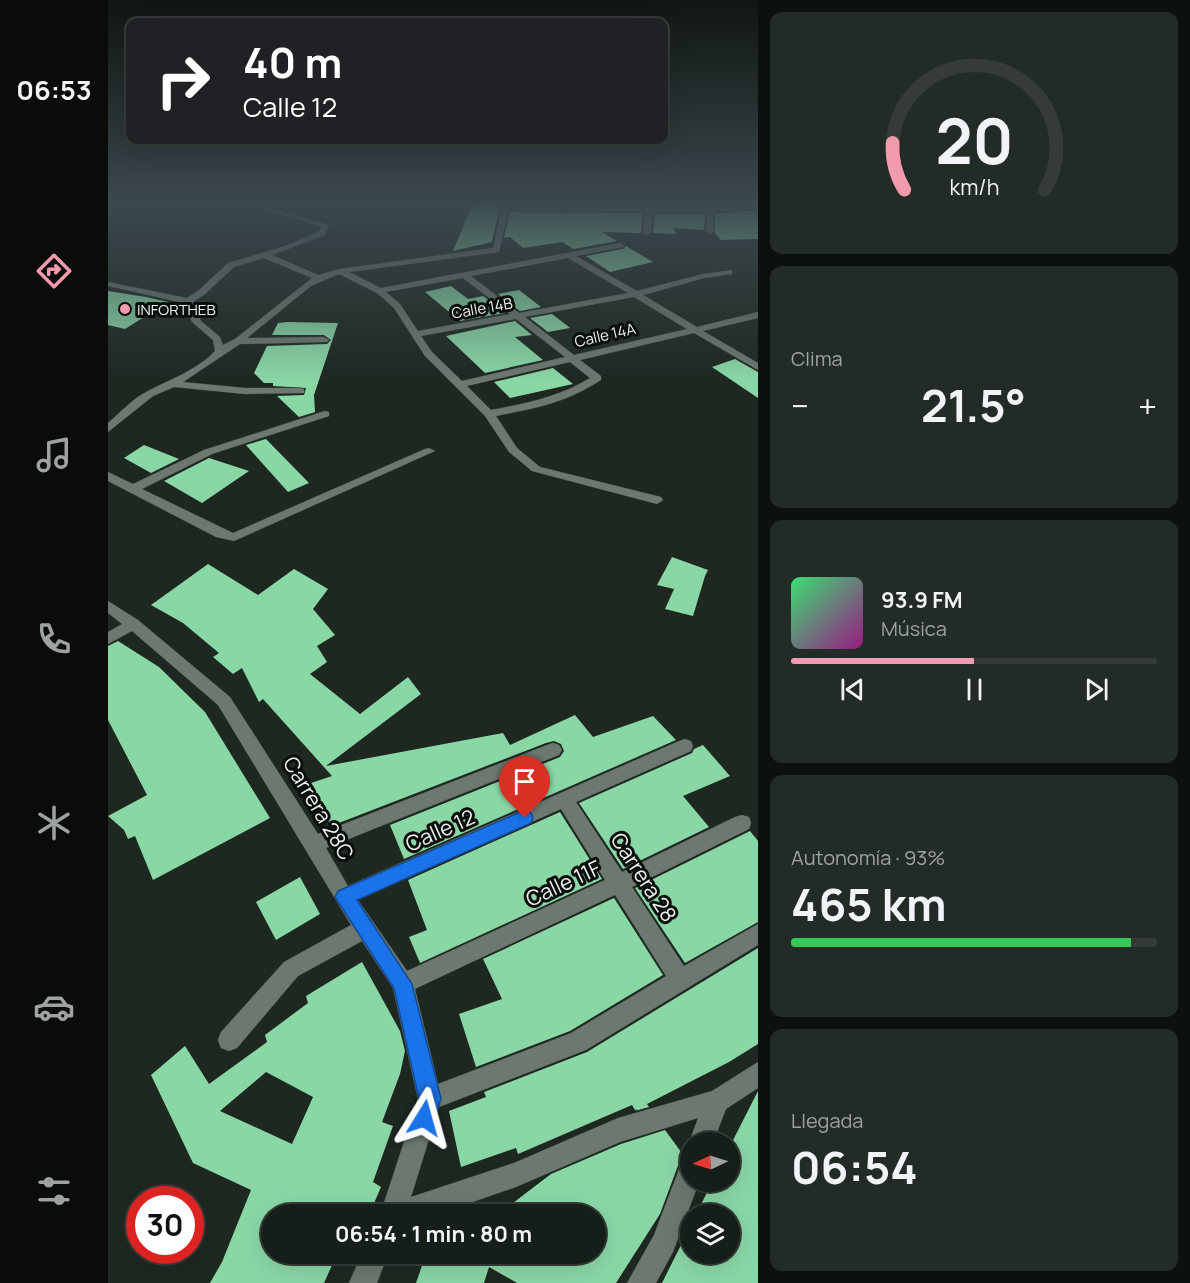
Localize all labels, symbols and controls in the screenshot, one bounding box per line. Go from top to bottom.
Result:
text: 40 m [243,33,342,91]
icon: right [144,42,222,120]
text: 06:53 [16,71,92,108]
text: Calle 12 [243,88,337,125]
text: 20 [935,97,1013,183]
text: km/h [949,172,999,201]
icon: directions [33,250,75,292]
street label: Calle 14B [450,292,514,324]
place label: INFORTHEB [137,299,216,320]
marker: INFORTHEB [118,302,132,316]
street label: Calle 14A [572,318,638,352]
text: Clima [791,345,843,372]
text: 21.5° [921,374,1026,436]
text: − [791,383,809,428]
text: + [1138,383,1157,428]
icon: music [33,434,75,476]
text: 93.9 FM [881,585,963,615]
text: Música [881,615,947,642]
icon: phone [33,618,75,660]
icon: previous [836,673,869,706]
icon: pause [958,673,991,706]
icon: next [1080,673,1113,706]
street label: Carrera 28C [277,751,361,865]
pin [499,756,550,818]
icon: arrive [508,765,541,798]
icon: climate [33,802,75,844]
street label: Calle 12 [401,802,479,858]
street label: Carrera 28 [605,827,683,927]
text: Autonomía · 93% [791,844,945,871]
street label: Calle 11F [521,853,606,913]
text: 465 km [791,873,946,935]
icon: car [33,986,75,1028]
position arrow [392,1086,456,1150]
text: Llegada [791,1107,863,1134]
north arrow [680,1132,740,1192]
map controls [680,1132,740,1264]
text: 06:54 [791,1136,918,1198]
icon: filters [33,1170,75,1212]
speed limit sign: 30 [126,1186,204,1264]
button: layers [680,1204,740,1264]
text: 06:54 · 1 min · 80 m [335,1219,532,1249]

